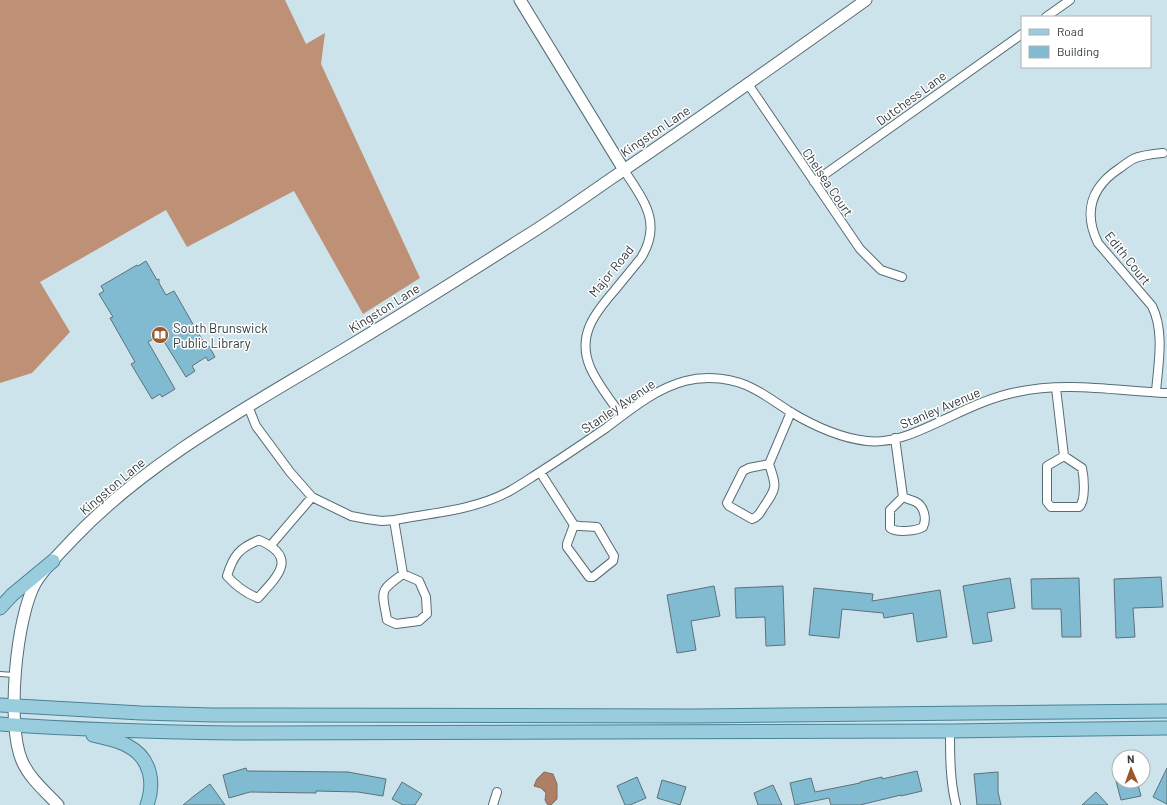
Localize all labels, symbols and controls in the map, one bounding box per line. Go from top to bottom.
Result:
legend [1021,16,1151,68]
text: Road [1057,24,1084,38]
text: Building [1057,44,1099,58]
street label: Dutchess Lane [873,67,949,129]
street label: Kingston Lane [617,102,693,160]
street label: Chelsea Court [799,145,857,219]
street label: Edith Court [1102,228,1154,288]
street label: Major Road [585,242,637,300]
street label: Kingston Lane [346,280,422,336]
place label: South Brunswick Public Library [173,320,268,351]
library icon: South Brunswick Public Library [150,325,170,345]
street label: Stanley Avenue [578,375,658,437]
street label: Stanley Avenue [897,384,983,432]
street label: Kingston Lane [76,454,148,518]
north arrow [1111,749,1151,789]
text: N [1127,752,1135,765]

